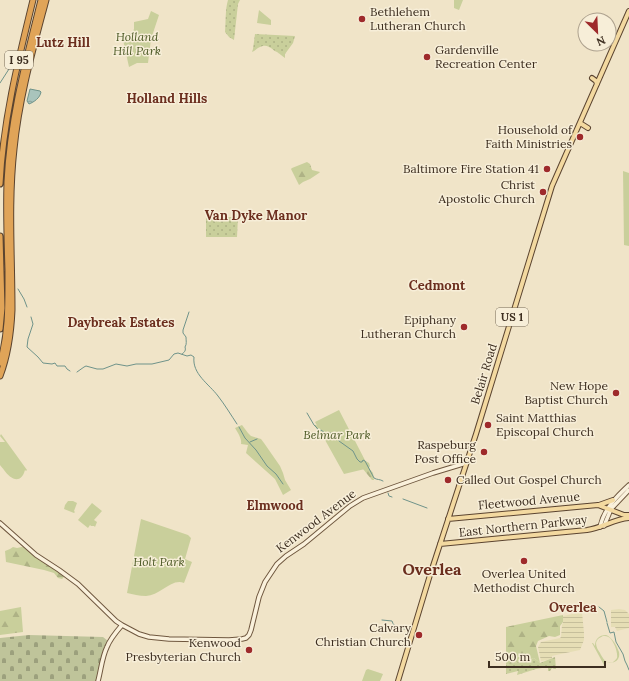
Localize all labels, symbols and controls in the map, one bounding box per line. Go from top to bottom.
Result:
place label: Bethlehem Lutheran Church [370,4,466,33]
north arrow [577,12,617,52]
marker: Bethlehem Lutheran Church [357,14,367,24]
park label: Holland Hill Park [113,29,161,58]
text: N [594,33,608,49]
district label: Lutz Hill [36,34,90,51]
place label: Gardenville Recreation Center [435,42,538,71]
road number: I 95 [5,51,33,69]
marker: Gardenville Recreation Center [422,52,432,62]
district label: Holland Hills [127,90,207,107]
place label: Household of Faith Ministries [485,122,573,151]
marker: Household of Faith Ministries [575,132,585,142]
place label: Baltimore Fire Station 41 [403,161,539,176]
marker: Baltimore Fire Station 41 [542,164,552,174]
place label: Christ Apostolic Church [437,177,535,206]
marker: Christ Apostolic Church [538,187,548,197]
district label: Van Dyke Manor [205,207,308,224]
district label: Cedmont [409,277,466,294]
road number: US 1 [496,308,528,326]
place label: Epiphany Lutheran Church [360,312,457,341]
district label: Daybreak Estates [67,314,175,331]
marker: Epiphany Lutheran Church [459,322,469,332]
street label: Belair Road [467,342,500,406]
place label: New Hope Baptist Church [524,378,608,407]
marker: New Hope Baptist Church [611,388,621,398]
place label: Saint Matthias Episcopal Church [496,410,594,439]
marker: Saint Matthias Episcopal Church [483,420,493,430]
park label: Belmar Park [303,427,371,442]
place label: Raspeburg Post Office [414,437,476,466]
marker: Raspeburg Post Office [479,447,489,457]
place label: Called Out Gospel Church [456,472,602,487]
marker: Called Out Gospel Church [443,475,453,485]
street label: Kenwood Avenue [273,485,359,556]
street label: Fleetwood Avenue [477,489,581,512]
district label: Elmwood [247,497,304,514]
street label: East Northern Parkway [458,511,589,540]
park label: Holt Park [133,554,185,569]
marker: Overlea United Methodist Church [519,556,529,566]
district label: Overlea [403,559,462,579]
place label: Overlea United Methodist Church [473,566,575,595]
district label: Overlea [549,599,597,616]
place label: Calvary Christian Church [315,620,412,649]
marker: Calvary Christian Church [414,630,424,640]
place label: Kenwood Presbyterian Church [125,635,241,664]
scale bar [489,643,605,669]
marker: Kenwood Presbyterian Church [244,645,254,655]
text: 500 m [495,649,531,664]

